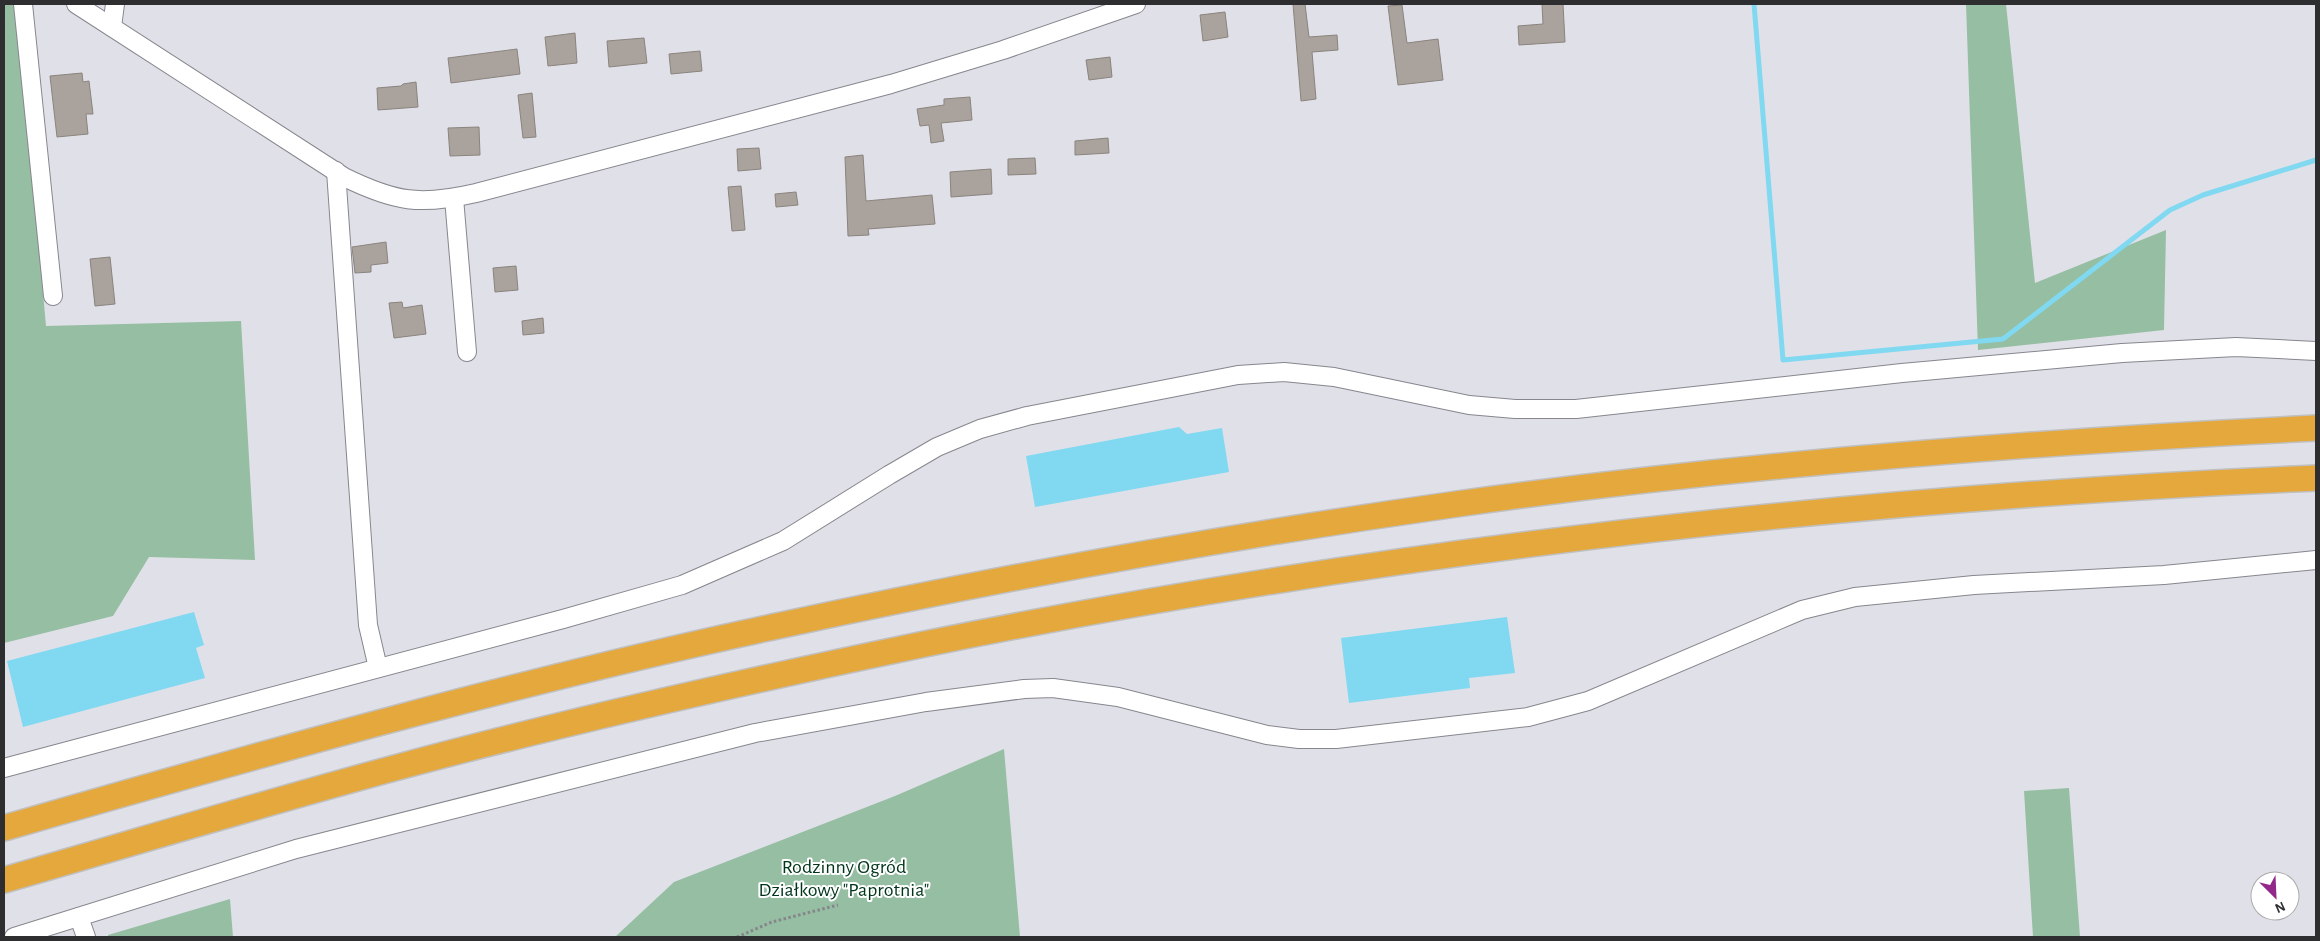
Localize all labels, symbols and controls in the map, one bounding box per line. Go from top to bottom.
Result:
park label: Rodzinny Ogród Działkowy "Paprotnia" [759,857,929,900]
north arrow [2250,871,2300,921]
text: N [2273,899,2287,915]

